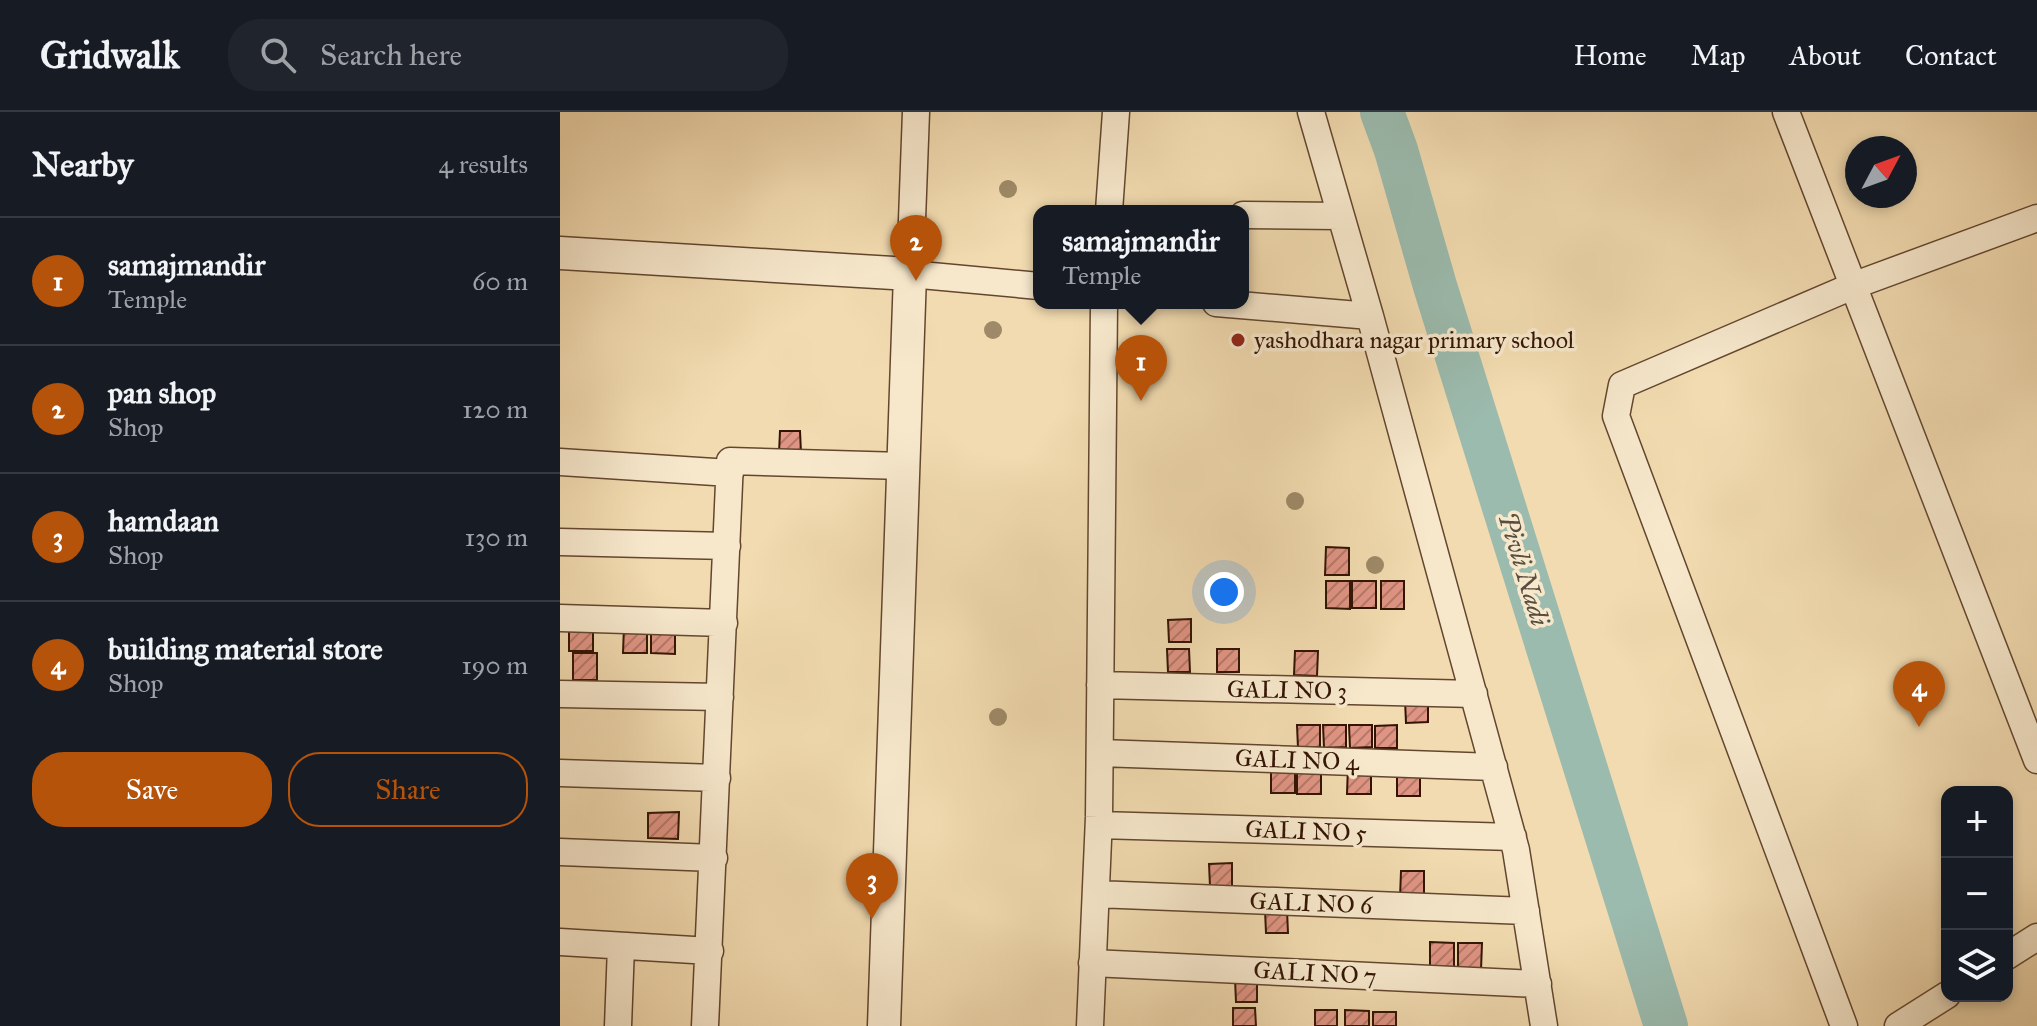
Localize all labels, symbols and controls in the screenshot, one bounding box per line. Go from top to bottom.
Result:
search box [228,19,788,91]
text: Gridwalk [40,32,180,78]
icon: search [256,33,300,77]
text: Search here [320,37,462,73]
text: Home [1574,38,1647,73]
text: Map [1691,38,1745,73]
text: About [1789,38,1861,73]
text: Contact [1905,38,1997,73]
north arrow [1845,136,1917,208]
text: Nearby [32,144,134,185]
text: 4 results [439,148,528,180]
popup [1033,205,1249,309]
pin: 2 [890,215,942,281]
text: samajmandir [1062,223,1220,259]
text: samajmandir [108,247,265,283]
text: Temple [1062,259,1141,291]
text: 1 [53,265,63,297]
text: 60 m [472,265,528,297]
text: Temple [108,283,187,315]
place label: yashodhara nagar primary school [1254,325,1575,355]
marker: yashodhara nagar primary school [1229,331,1247,349]
pin: 1 [1115,335,1167,401]
text: pan shop [108,375,216,411]
text: 2 [52,393,64,425]
text: 120 m [462,393,528,425]
text: Shop [108,411,164,443]
text: hamdaan [108,503,219,539]
water label: Pivli Nadi [1492,508,1557,630]
text: 3 [53,521,63,553]
text: 130 m [465,521,528,553]
text: Shop [108,539,164,571]
your location [1204,572,1244,612]
text: building material store [108,631,383,667]
text: 4 [51,649,65,681]
text: 190 m [461,649,528,681]
pin: 4 [1893,661,1945,727]
text: Shop [108,667,164,699]
street label: GALI NO 3 [1227,674,1347,706]
street label: GALI NO 4 [1235,743,1360,777]
button: Save [32,752,272,827]
button: Share [288,752,528,827]
map controls [1941,786,2013,1002]
button: + [1941,786,2013,858]
street label: GALI NO 5 [1245,814,1367,848]
pin: 3 [846,853,898,919]
button: − [1941,858,2013,930]
street label: GALI NO 6 [1249,886,1374,920]
button: layers [1941,930,2013,1002]
street label: GALI NO 7 [1253,955,1377,991]

